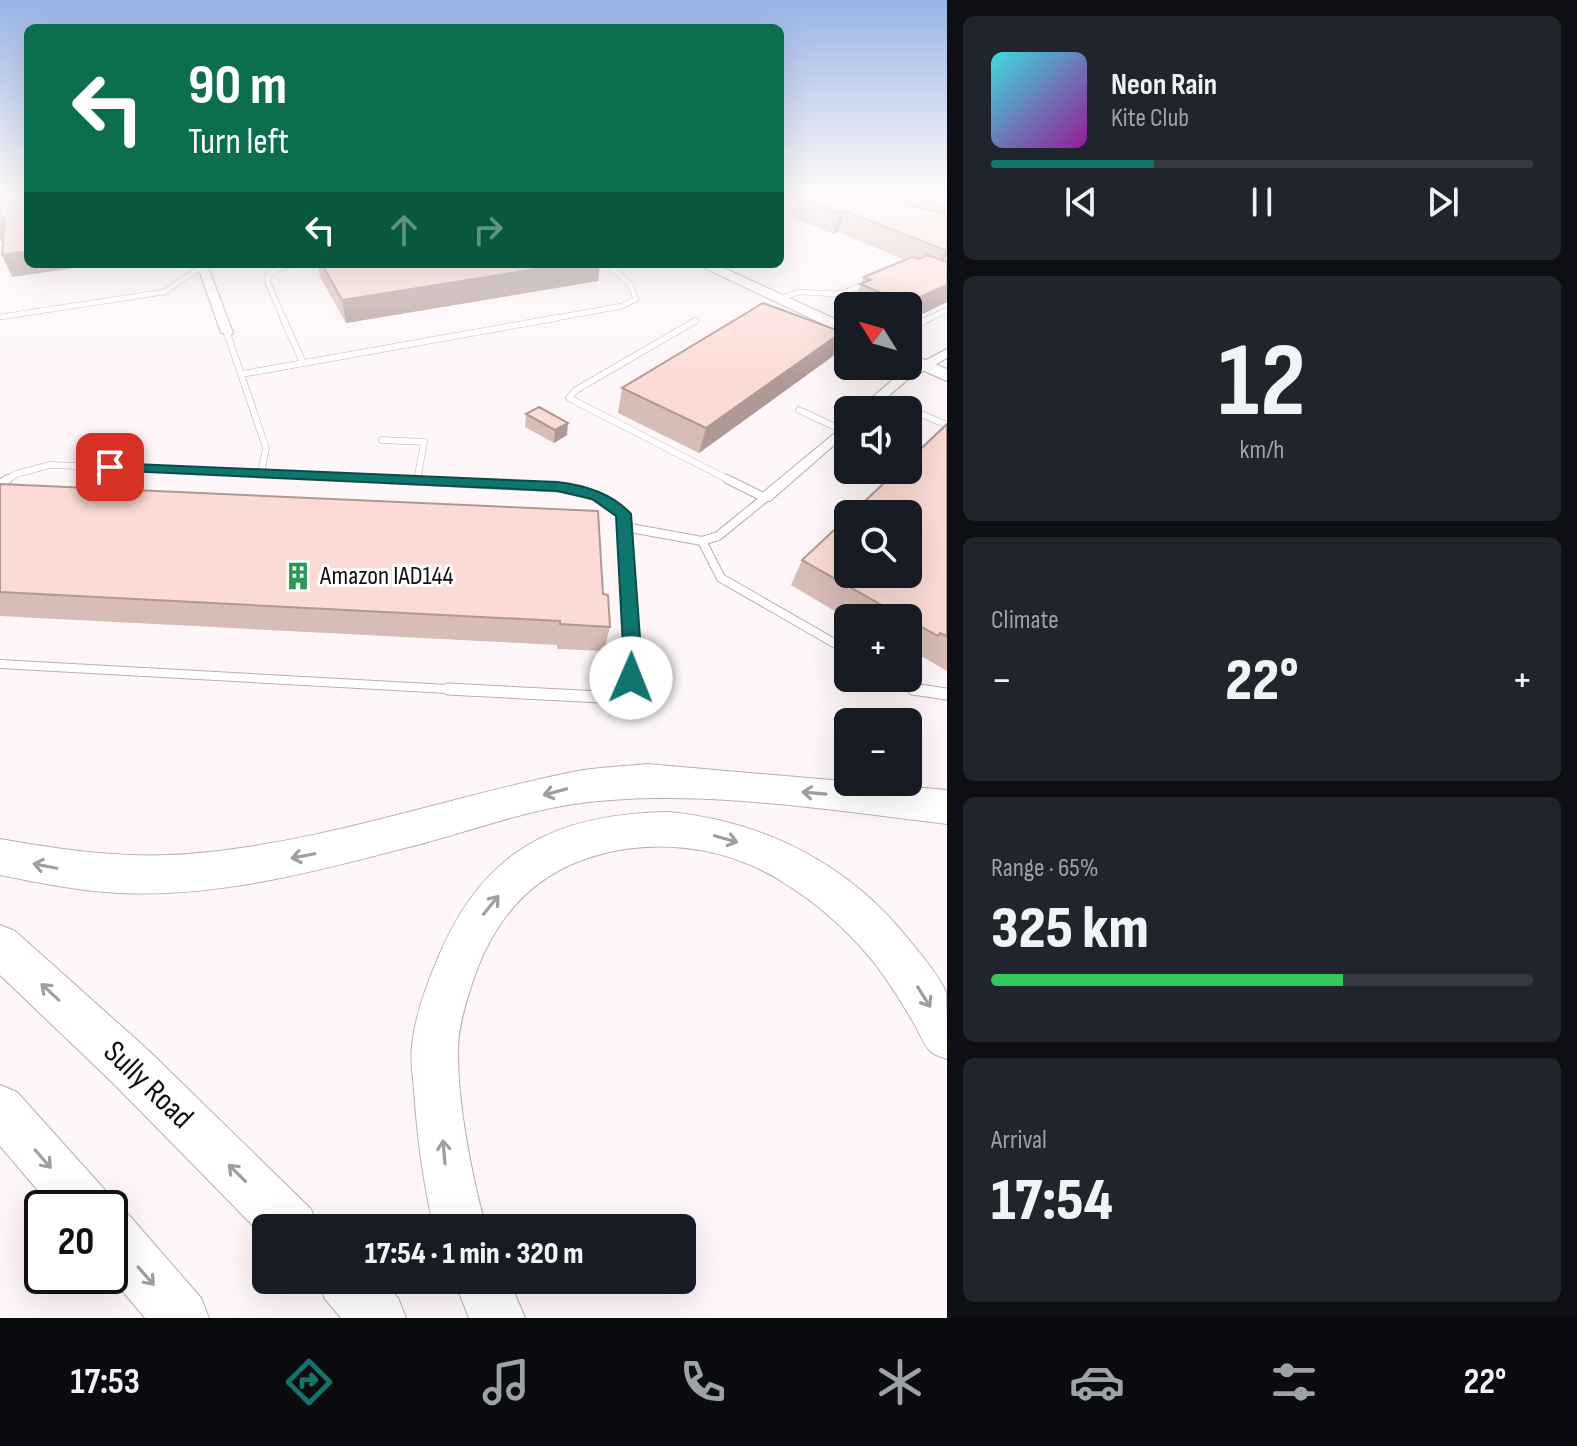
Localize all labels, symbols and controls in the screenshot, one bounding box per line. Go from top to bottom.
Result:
text: 90 m [188,53,287,120]
icon: left [56,56,160,160]
text: Neon Rain [1111,67,1217,103]
text: Kite Club [1111,103,1189,134]
text: Turn left [188,121,289,164]
icon: previous [1059,180,1103,224]
icon: pause [1240,180,1284,224]
icon: next [1421,180,1465,224]
icon: left [298,208,342,252]
icon: ahead [382,208,426,252]
icon: right [466,208,510,252]
north arrow [834,292,922,380]
map controls [834,292,922,796]
text: 12 [1218,320,1306,445]
button: sound [834,396,922,484]
pin [76,433,144,501]
text: km/h [1240,435,1284,466]
icon: arrive [88,445,132,489]
button: search [834,500,922,588]
building icon: Amazon IAD144 [283,561,313,591]
place label: Amazon IAD144 [319,561,454,592]
button: + [834,604,922,692]
text: Climate [991,605,1059,636]
position arrow [589,636,673,720]
text: 22° [1225,645,1299,717]
text: − [991,654,1013,707]
text: + [1511,654,1533,707]
button: − [834,708,922,796]
one-way arrow [801,785,828,800]
one-way arrow [543,786,569,801]
one-way arrow [712,832,738,847]
one-way arrow [291,849,316,864]
text: Range · 65% [991,853,1099,884]
one-way arrow [33,857,58,872]
text: 325 km [991,893,1149,965]
one-way arrow [482,896,500,916]
one-way arrow [41,983,61,1001]
one-way arrow [916,985,932,1008]
street label: Sully Road [95,1033,201,1137]
text: Arrival [991,1125,1047,1156]
one-way arrow [436,1139,451,1166]
one-way arrow [34,1148,52,1168]
one-way arrow [228,1164,247,1183]
text: 17:54 [991,1165,1113,1237]
speed limit sign: 20 [24,1190,128,1294]
text: 17:54 · 1 min · 320 m [365,1236,583,1272]
one-way arrow [137,1265,155,1285]
icon: directions [281,1354,337,1410]
icon: music [478,1354,534,1410]
icon: phone [675,1354,731,1410]
icon: climate [872,1354,928,1410]
icon: car [1069,1354,1125,1410]
icon: filters [1266,1354,1322,1410]
text: 17:53 [71,1361,140,1404]
text: 22° [1463,1361,1506,1404]

